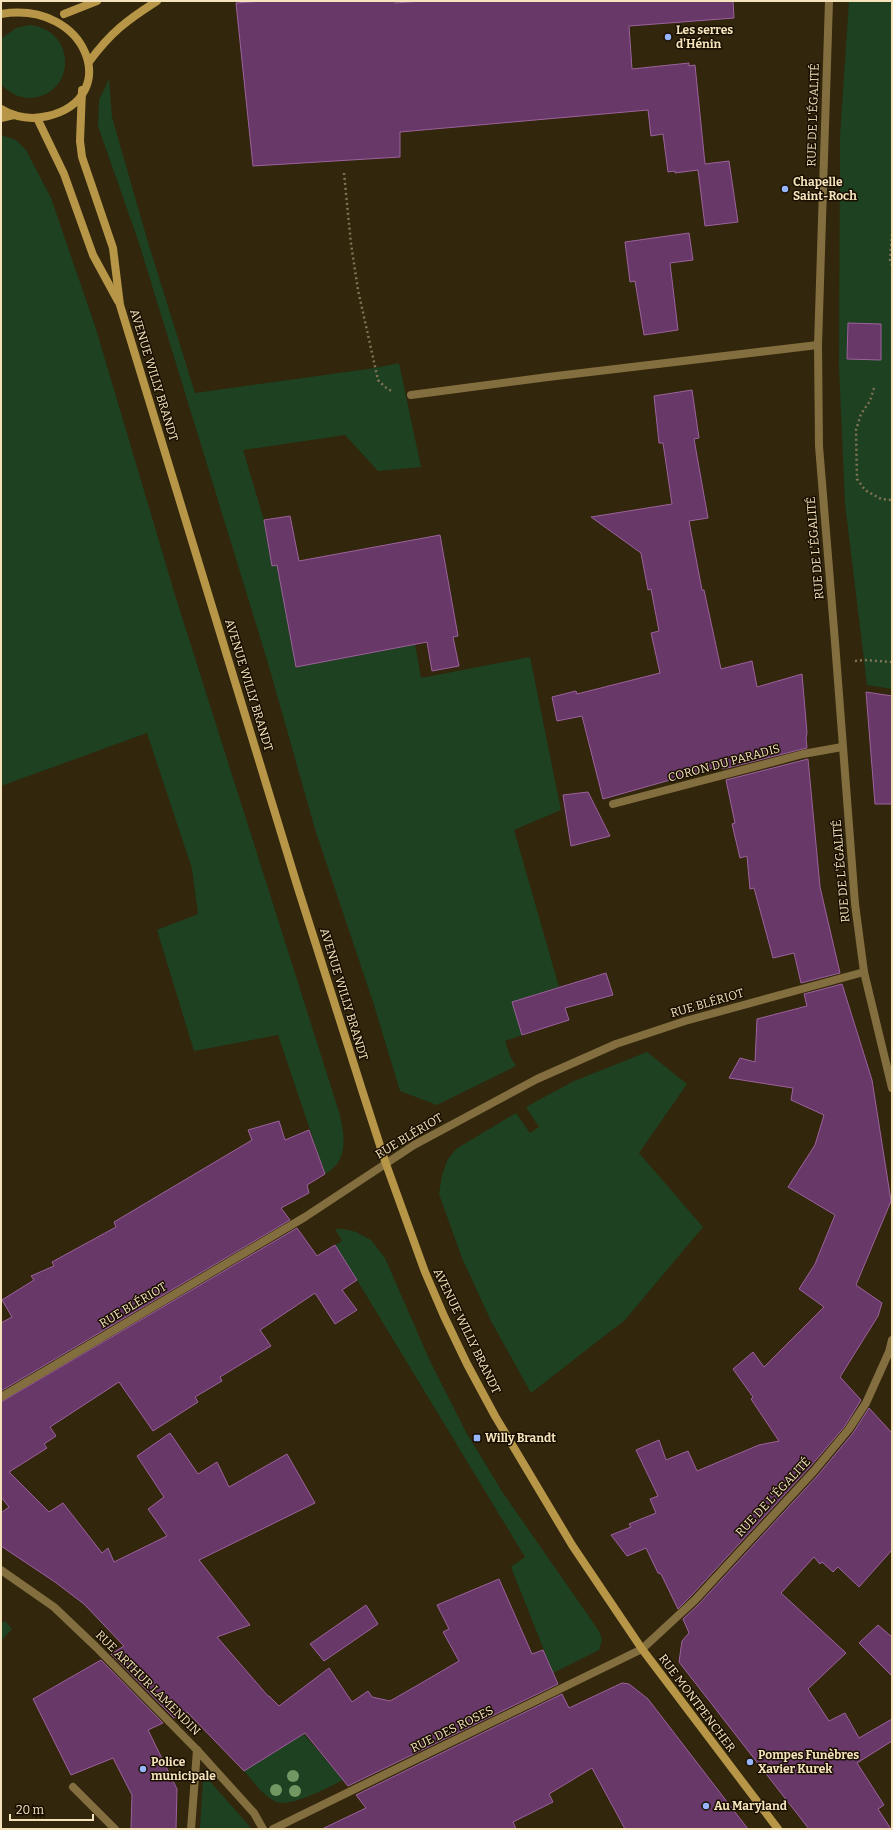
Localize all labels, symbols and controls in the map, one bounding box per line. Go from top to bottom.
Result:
place label: Les serres d'Hénin [676,23,733,51]
marker: Les serres d'Hénin [663,32,673,42]
street label: RUE DE L'ÉGALITÉ [803,63,822,167]
place label: Chapelle Saint-Roch [793,175,857,203]
marker: Chapelle Saint-Roch [780,184,790,194]
street label: AVENUE WILLY BRANDT [127,307,181,443]
street label: RUE DE L'ÉGALITÉ [803,496,826,600]
street label: AVENUE WILLY BRANDT [222,617,276,753]
street label: CORON DU PARADIS [667,741,781,785]
street label: RUE DE L'ÉGALITÉ [829,819,852,923]
street label: AVENUE WILLY BRANDT [317,926,371,1062]
street label: RUE BLÉRIOT [668,985,745,1020]
street label: RUE BLÉRIOT [372,1110,445,1161]
street label: AVENUE WILLY BRANDT [431,1266,503,1396]
street label: RUE BLÉRIOT [96,1279,169,1330]
place label: Willy Brandt [485,1431,556,1445]
marker: Willy Brandt [472,1433,482,1443]
street label: RUE DE L'ÉGALITÉ [732,1454,813,1540]
street label: RUE ARTHUR LAMENDIN [93,1628,204,1739]
street label: RUE MONTPENCHER [656,1651,738,1755]
street label: RUE DES ROSES [408,1703,496,1755]
place label: Pompes Funèbres Xavier Kurek [758,1748,859,1776]
place label: Police municipale [151,1755,216,1783]
marker: Pompes Funèbres Xavier Kurek [745,1757,755,1767]
marker: Police municipale [138,1764,148,1774]
scale bar [10,1796,93,1822]
place label: Au Maryland [714,1799,788,1813]
marker: Au Maryland [701,1801,711,1811]
text: 20 m [16,1803,45,1817]

